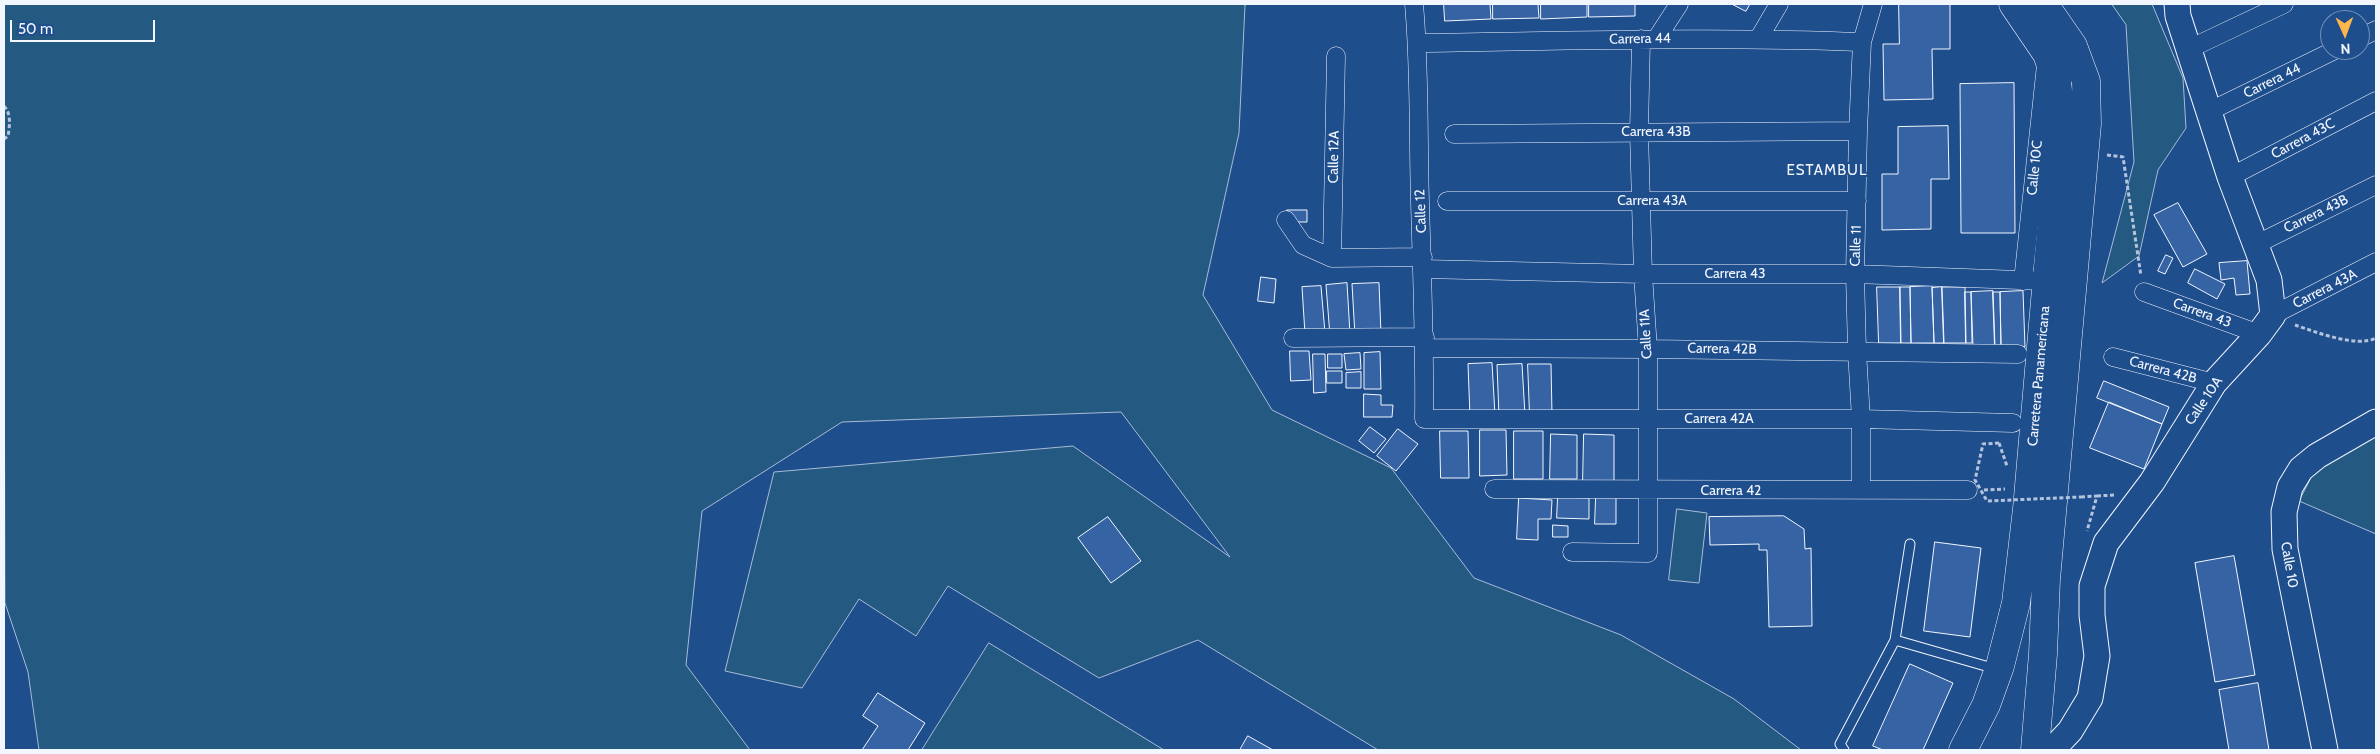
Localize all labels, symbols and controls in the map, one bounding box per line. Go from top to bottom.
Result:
scale bar [12,10,158,42]
north arrow [2320,10,2370,60]
text: 50 m [18,20,53,38]
street label: Carrera 44 [1609,30,1671,48]
text: N [2340,40,2351,58]
street label: Carrera 44 [2241,60,2303,102]
street label: Carrera 43C [2268,115,2338,163]
street label: Carrera 43B [1621,124,1691,140]
street label: Calle 12A [1325,130,1343,184]
street label: Calle 10C [2024,140,2046,196]
district label: ESTAMBUL [1786,162,1868,180]
street label: Calle 12 [1412,189,1430,233]
street label: Carrera 43B [2281,191,2351,237]
street label: Carrera 43A [1617,193,1687,209]
street label: Calle 11 [1847,225,1865,267]
street label: Carrera 43 [1704,266,1766,282]
street label: Carrera 43A [2290,266,2360,312]
street label: Carrera 43 [2170,295,2234,331]
street label: Carretera Panamericana [2024,305,2054,447]
street label: Calle 11A [1636,309,1656,359]
street label: Carrera 42B [1687,340,1757,358]
street label: Carrera 42B [2127,353,2199,387]
street label: Calle 10A [2182,373,2226,429]
street label: Carrera 42A [1684,411,1754,427]
street label: Carrera 42 [1701,483,1761,499]
street label: Calle 10 [2277,541,2301,589]

